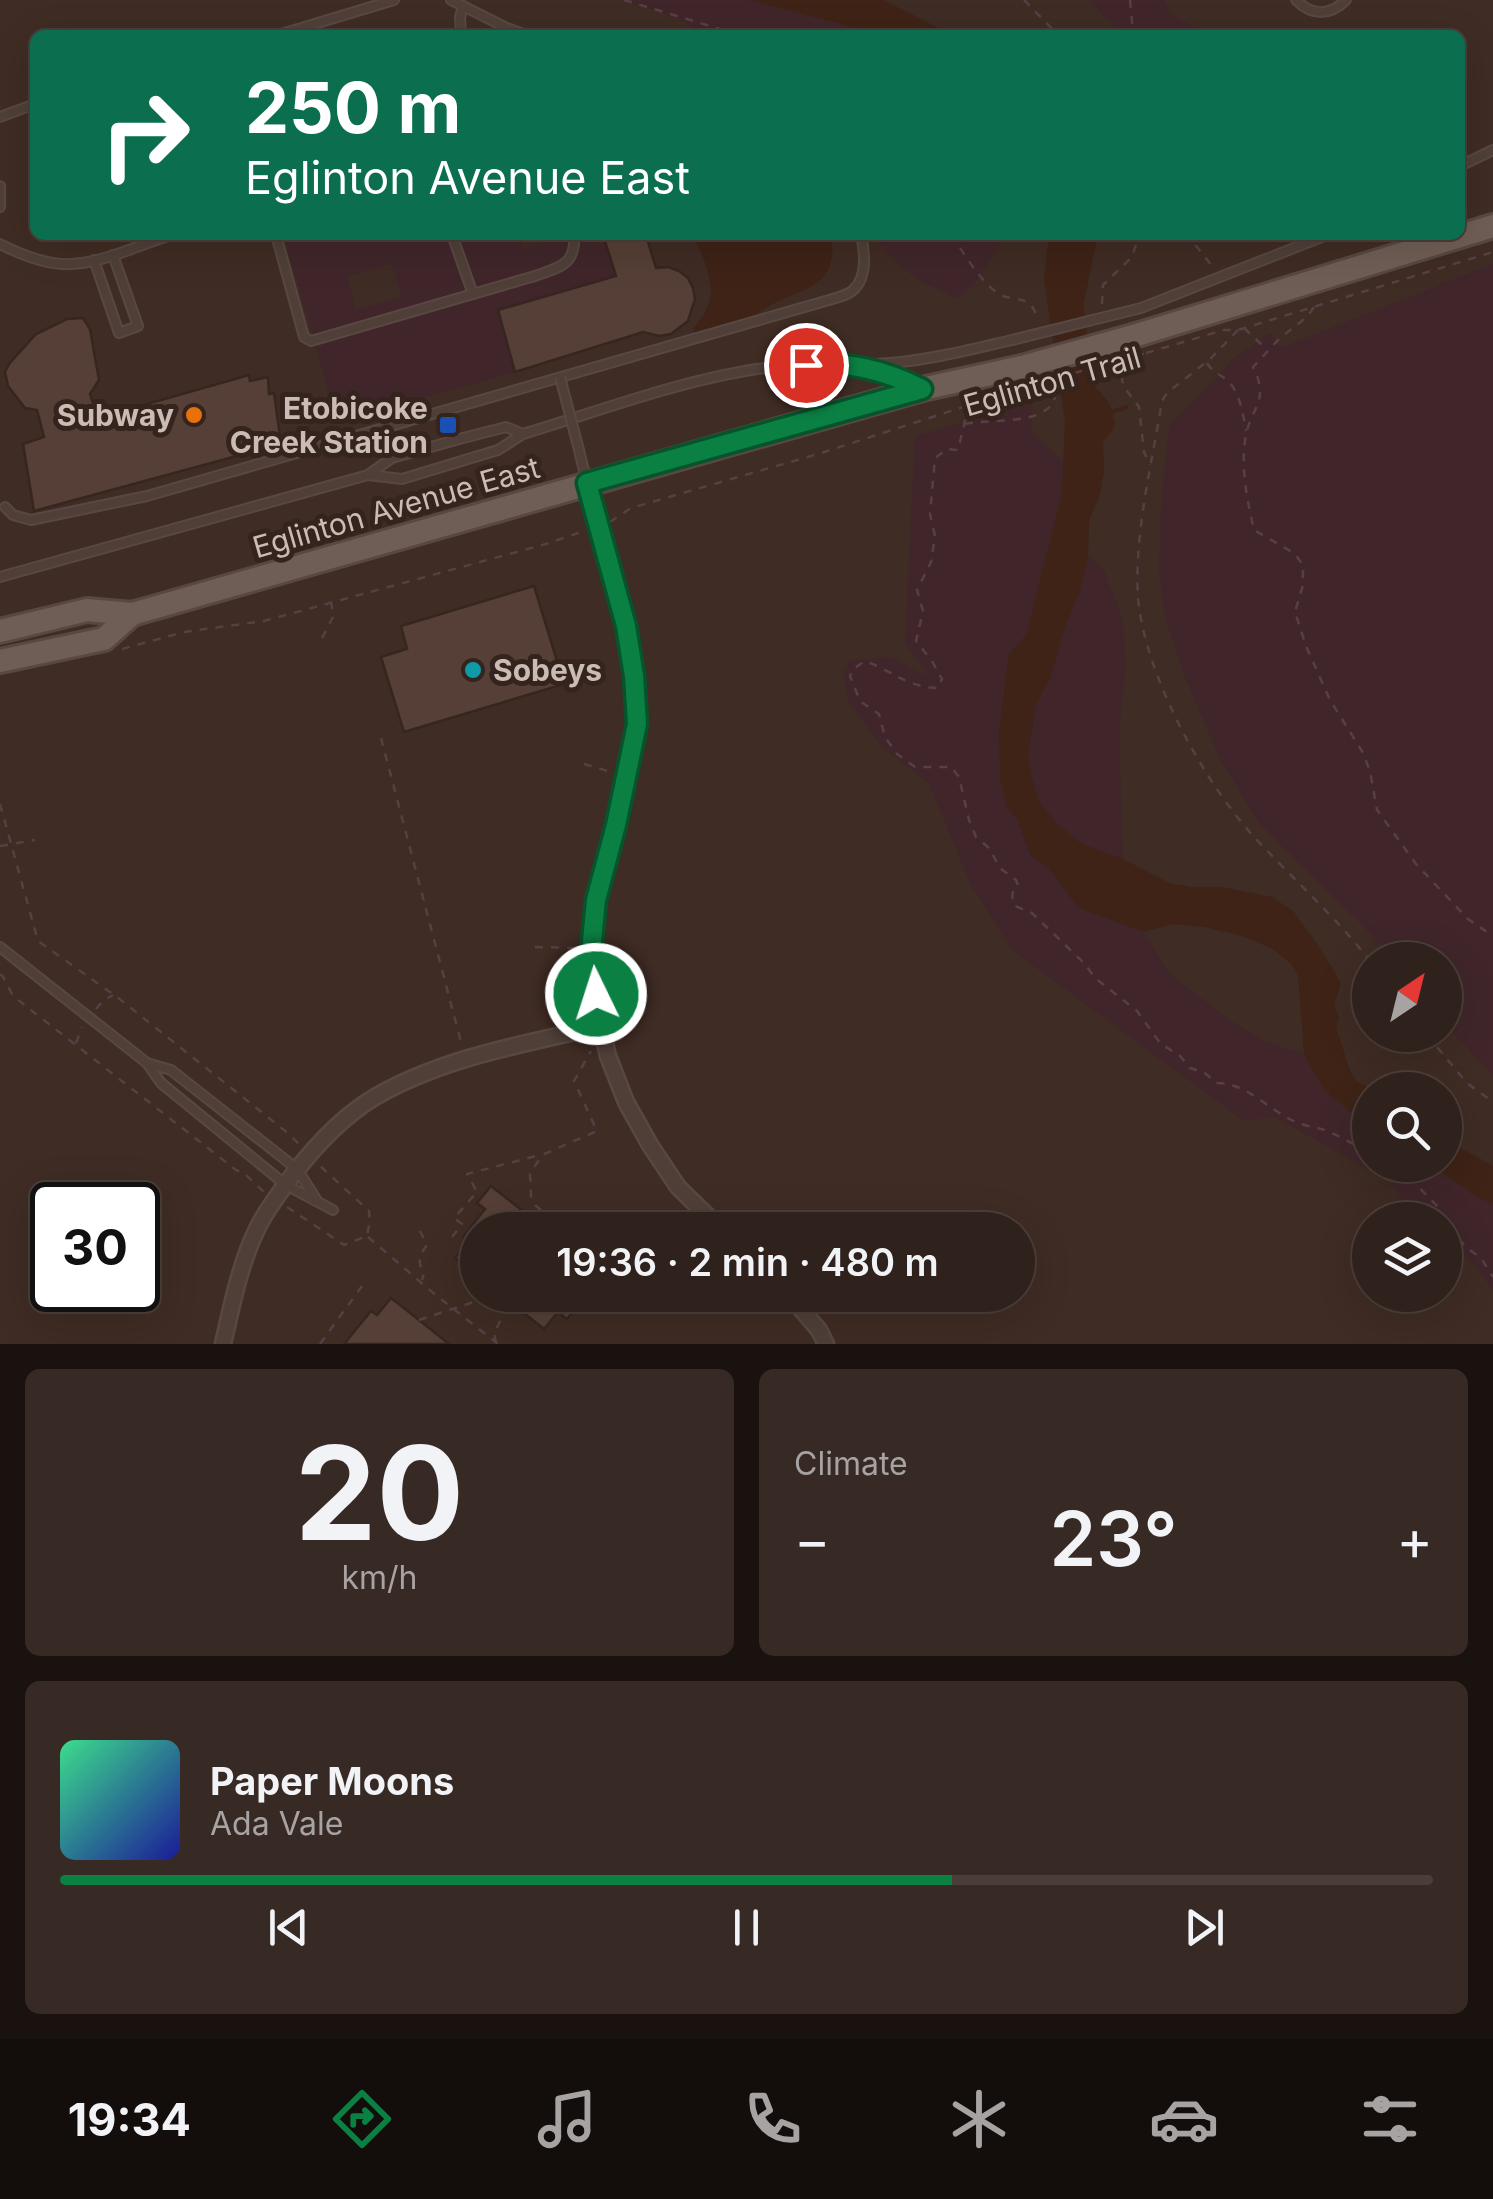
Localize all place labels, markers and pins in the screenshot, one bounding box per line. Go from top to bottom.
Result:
pin [764,323,849,408]
place label: Etobicoke Creek Station [230,390,428,460]
place label: Subway [57,397,174,433]
marker: Subway [183,404,205,426]
marker: Etobicoke Creek Station [437,414,459,436]
place label: Sobeys [493,652,602,688]
marker: Sobeys [462,659,484,681]

